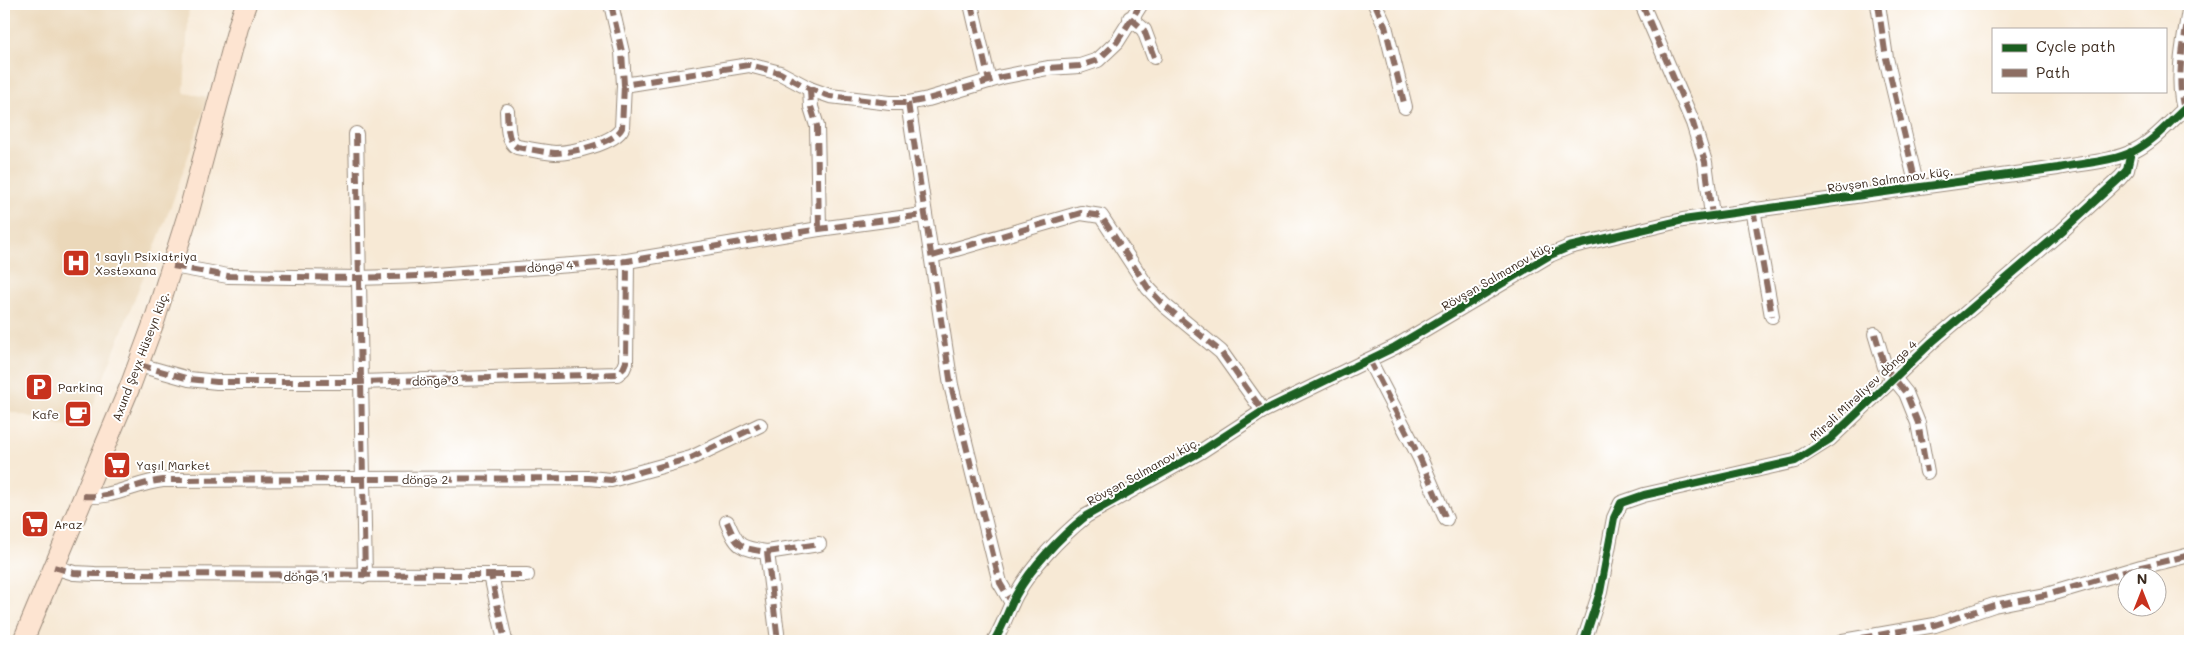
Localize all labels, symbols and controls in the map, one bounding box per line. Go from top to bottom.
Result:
legend [1992,28,2166,92]
text: Cycle path [2036,36,2115,56]
text: Path [2036,62,2070,82]
street label: Rövşən Salmanov küç. [1826,162,1954,196]
street label: Rövşən Salmanov küç. [1438,236,1556,314]
hospital icon: 1 saylı Psixiatriya Xəstəxana [61,248,91,278]
place label: 1 saylı Psixiatriya Xəstəxana [95,248,197,278]
street label: döngə 4 [526,256,574,276]
street label: Axund Şeyx Hüseyn küç. [108,289,172,423]
street label: Mirəli Mirəliyev döngə 4 [1806,336,1920,444]
street label: döngə 3 [411,371,459,389]
parking icon: Parkinq [24,372,54,402]
place label: Parkinq [58,379,104,395]
cafe icon: Kafe [63,399,93,429]
place label: Kafe [32,406,59,422]
street label: Rövşən Salmanov küç. [1084,433,1202,509]
supermarket icon: Yaşıl Market [102,450,132,480]
place label: Yaşıl Market [136,457,210,473]
street label: döngə 2 [402,471,448,487]
supermarket icon: Araz [20,509,50,539]
place label: Araz [54,516,83,532]
street label: döngə 1 [284,568,328,584]
north arrow [2116,568,2166,618]
text: N [2137,569,2147,588]

